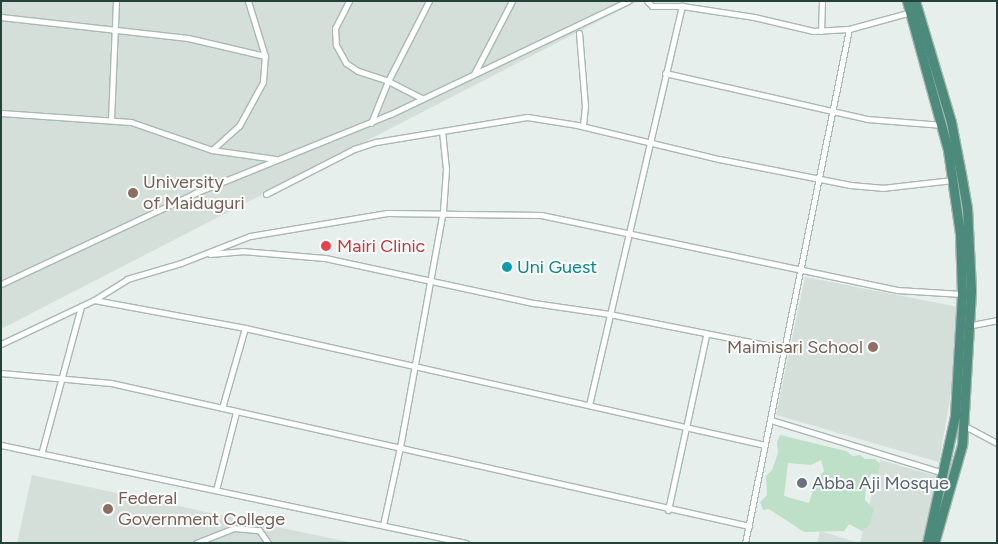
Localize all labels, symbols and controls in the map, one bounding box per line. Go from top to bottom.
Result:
place label: University of Maiduguri [143,172,245,214]
marker: University of Maiduguri [127,187,139,199]
place label: Mairi Clinic [337,235,425,257]
marker: Mairi Clinic [319,239,333,253]
place label: Uni Guest [517,256,597,278]
marker: Uni Guest [501,261,513,273]
place label: Maimisari School [727,336,863,358]
marker: Maimisari School [867,341,879,353]
place label: Abba Aji Mosque [812,472,949,494]
marker: Abba Aji Mosque [796,477,808,489]
place label: Federal Government College [118,488,285,530]
marker: Federal Government College [102,503,114,515]

